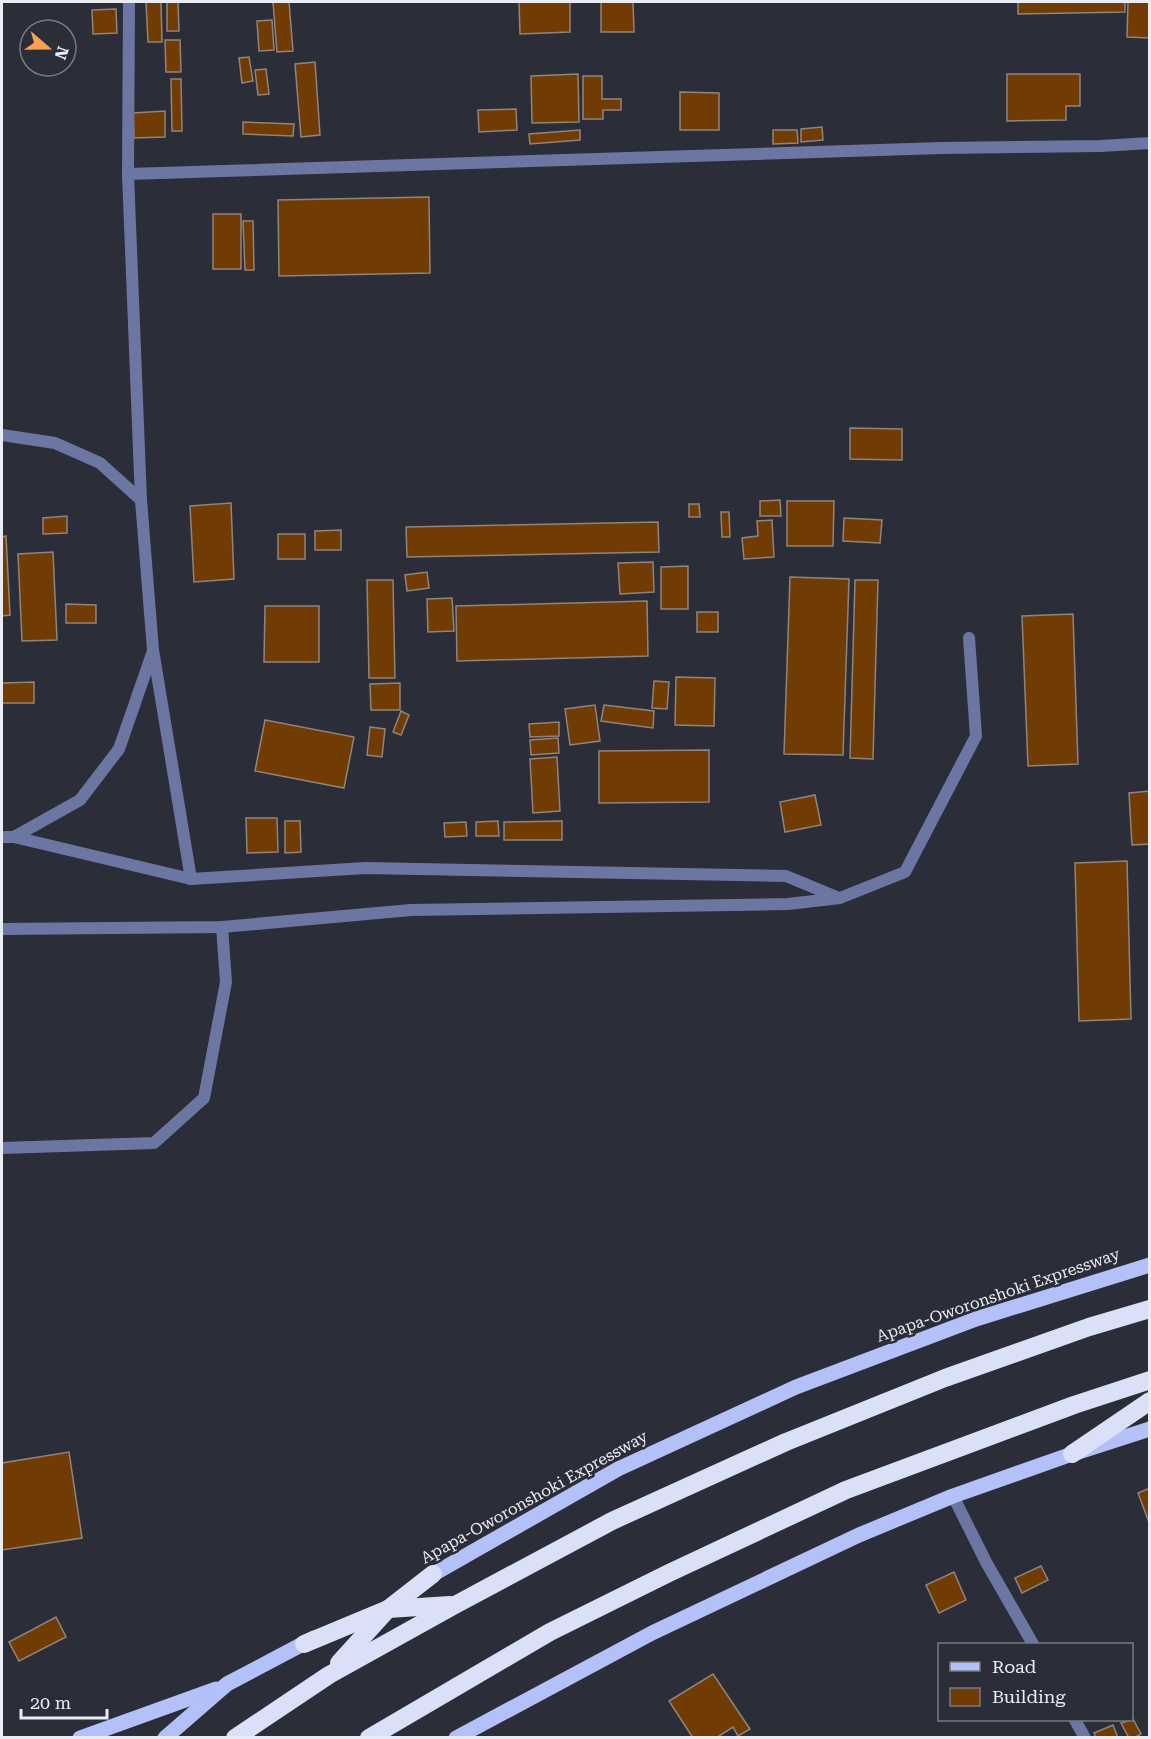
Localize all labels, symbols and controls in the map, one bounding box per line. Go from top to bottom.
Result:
north arrow [18,18,78,78]
text: N [51,44,73,62]
street label: Apapa-Oworonshoki Expressway [874,1244,1123,1346]
street label: Apapa-Oworonshoki Expressway [417,1426,651,1567]
legend [938,1643,1133,1721]
text: Road [992,1656,1037,1677]
scale bar [21,1682,106,1720]
text: Building [992,1686,1066,1707]
text: 20 m [30,1692,71,1713]

